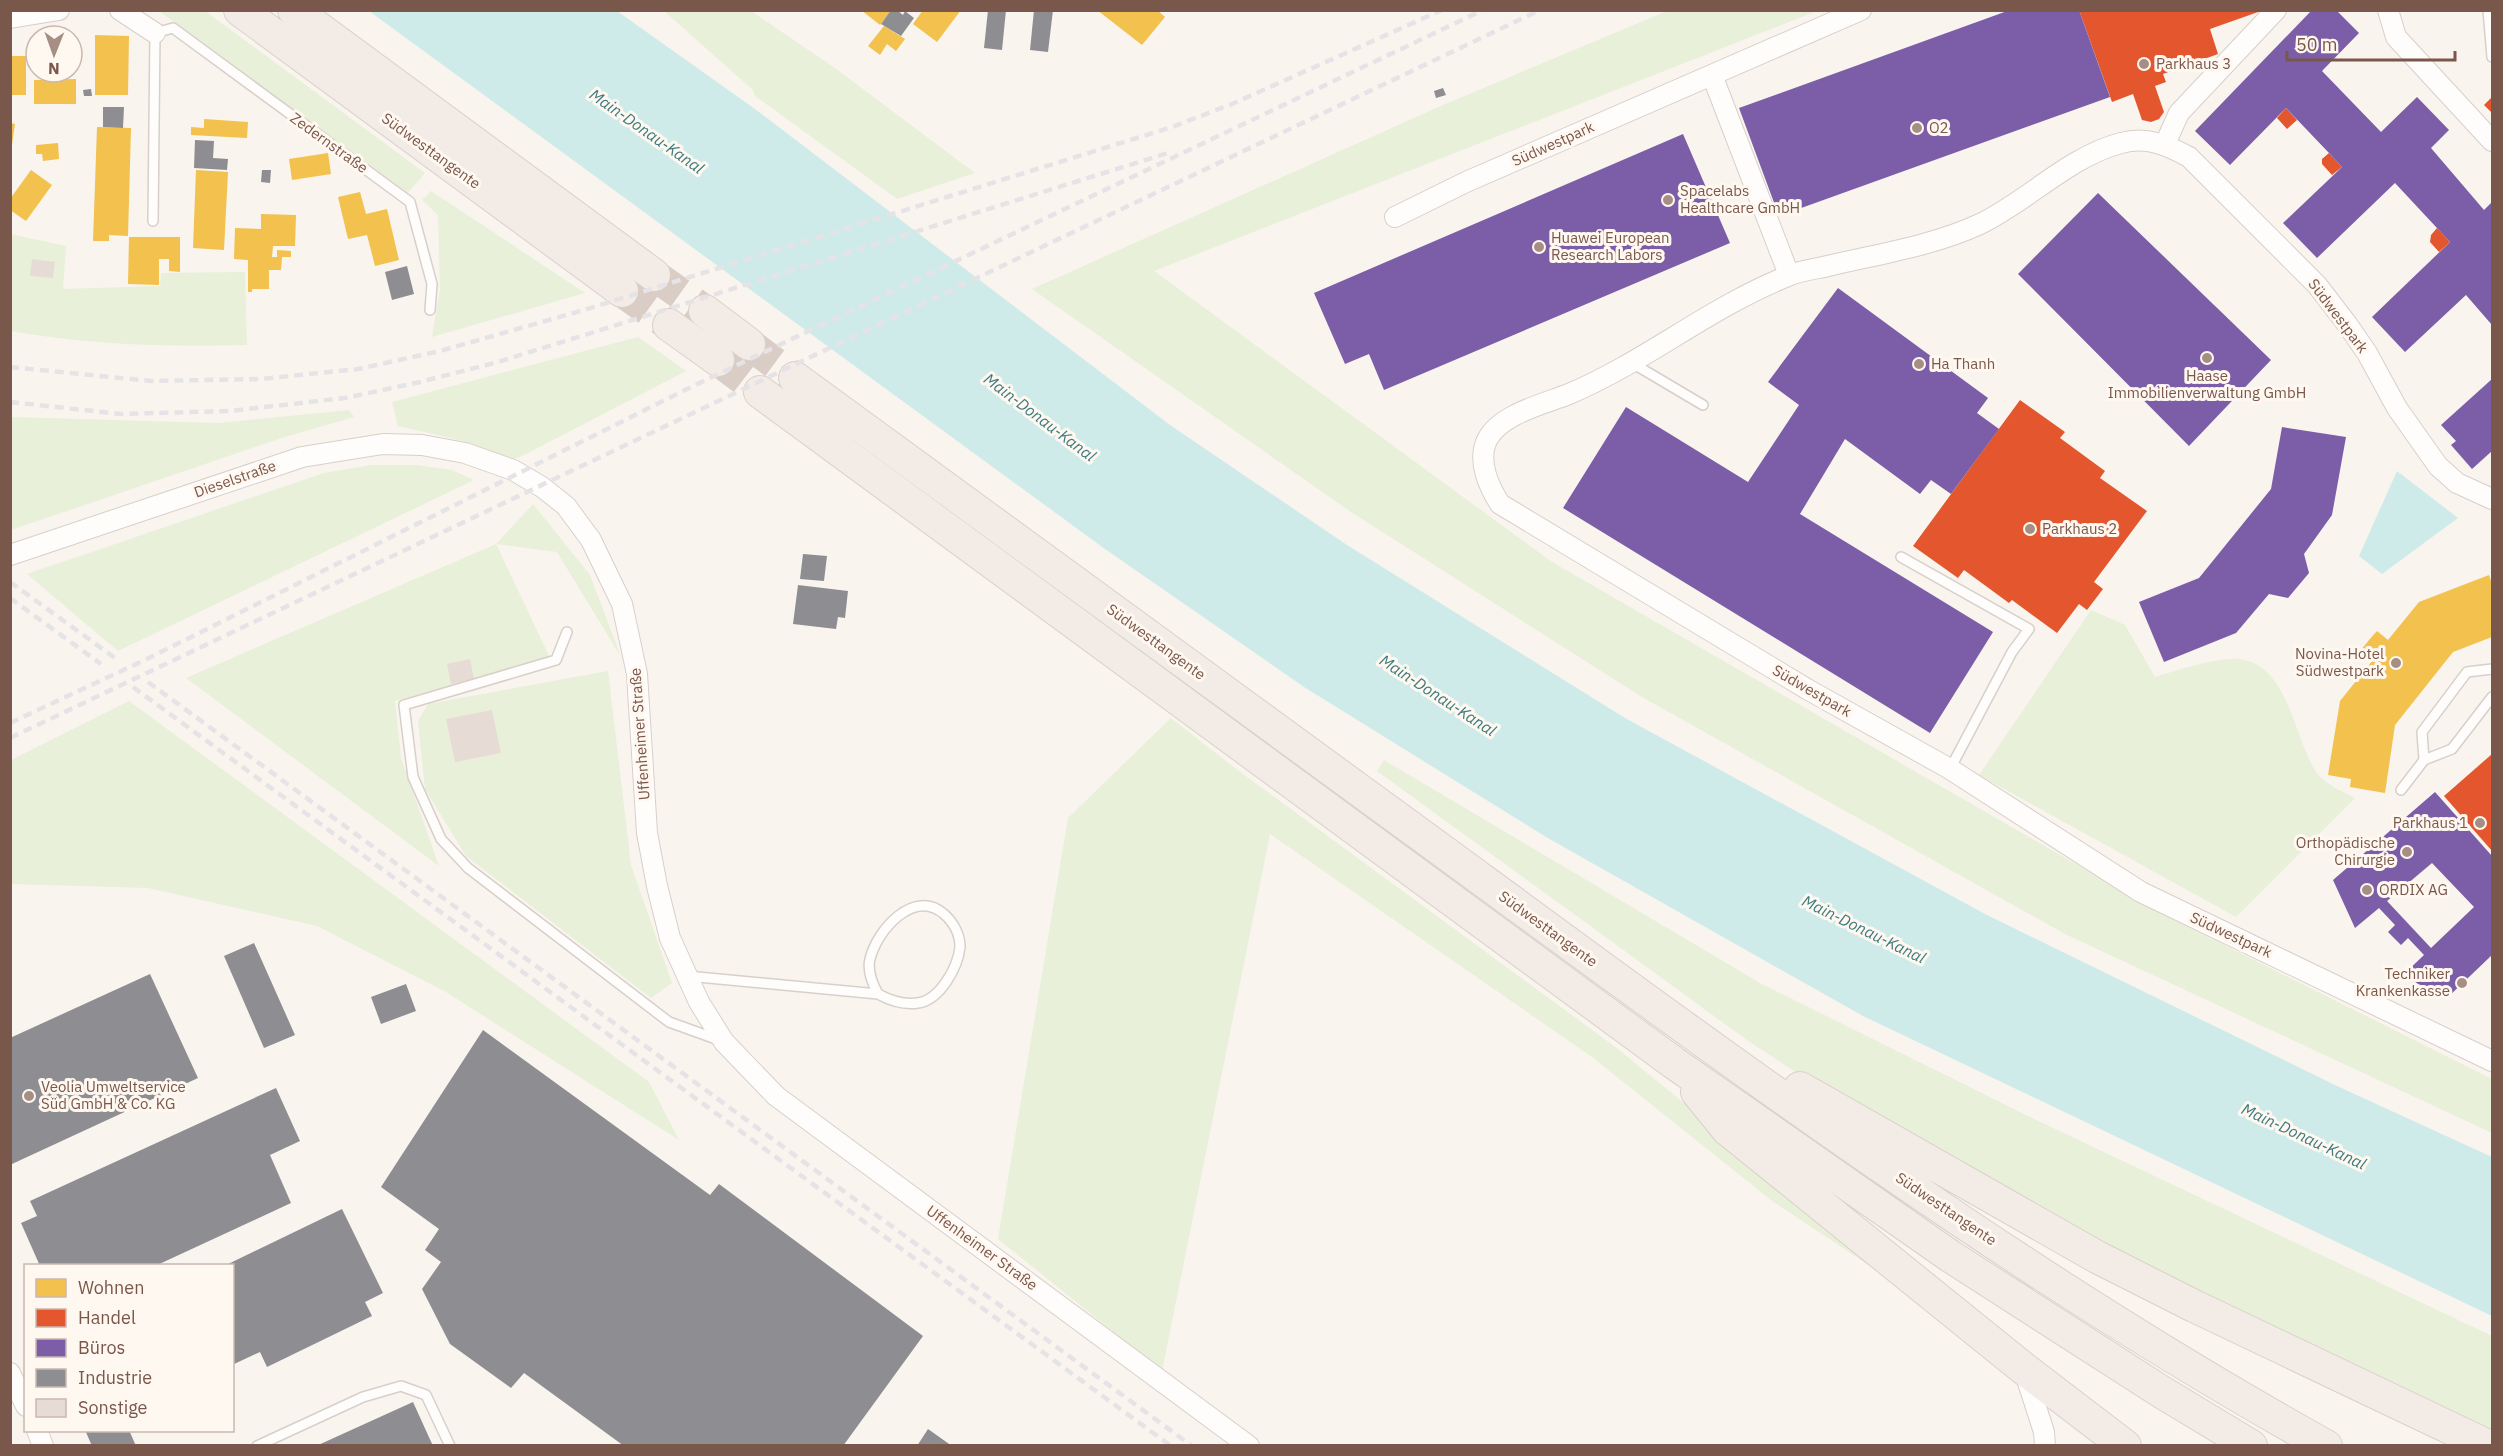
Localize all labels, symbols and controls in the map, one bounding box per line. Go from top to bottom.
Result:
north arrow [24,24,84,84]
scale bar [2287,24,2455,62]
text: 50 m [2296,33,2338,56]
place label: Parkhaus 3 [2156,54,2231,73]
marker: Parkhaus 3 [2137,57,2151,71]
text: N [48,59,60,79]
water label: Main-Donau-Kanal [586,84,709,178]
street label: Zedernstraße [287,108,372,177]
street label: Südwesttangente [378,108,485,193]
street label: Südwestpark [1509,117,1597,170]
place label: O2 [1929,118,1949,137]
marker: O2 [1910,121,1924,135]
place label: Spacelabs Healthcare GmbH [1680,181,1800,217]
marker: Spacelabs Healthcare GmbH [1661,193,1675,207]
place label: Huawei European Research Labors [1551,228,1670,264]
marker: Huawei European Research Labors [1532,240,1546,254]
street label: Südwestpark [2304,275,2373,357]
marker: Haase Immobilienverwaltung GmbH [2200,351,2214,365]
place label: Ha Thanh [1931,354,1995,373]
marker: Ha Thanh [1912,357,1926,371]
place label: Haase Immobilienverwaltung GmbH [2108,366,2306,402]
water label: Main-Donau-Kanal [980,368,1101,466]
street label: Dieselstraße [191,456,278,501]
place label: Parkhaus 2 [2042,519,2117,538]
marker: Parkhaus 2 [2023,522,2037,536]
street label: Südwesttangente [1103,599,1210,684]
place label: Novina-Hotel Südwestpark [2295,644,2384,680]
water label: Main-Donau-Kanal [1376,650,1501,741]
marker: Novina-Hotel Südwestpark [2389,656,2403,670]
street label: Südwestpark [1769,660,1855,721]
street label: Uffenheimer Straße [625,667,654,801]
place label: Parkhaus 1 [2393,813,2468,832]
marker: Parkhaus 1 [2473,816,2487,830]
place label: Orthopädische Chirurgie [2296,833,2395,869]
marker: Orthopädische Chirurgie [2400,845,2414,859]
place label: ORDIX AG [2379,880,2448,899]
marker: ORDIX AG [2360,883,2374,897]
street label: Südwesttangente [1495,886,1602,971]
water label: Main-Donau-Kanal [1799,890,1930,968]
street label: Südwestpark [2187,907,2275,962]
place label: Techniker Krankenkasse [2356,964,2450,1000]
marker: Techniker Krankenkasse [2455,976,2469,990]
place label: Veolia Umweltservice Süd GmbH & Co. KG [41,1077,186,1113]
marker: Veolia Umweltservice Süd GmbH & Co. KG [22,1089,36,1103]
water label: Main-Donau-Kanal [2239,1098,2370,1174]
street label: Südwesttangente [1892,1168,2000,1249]
street label: Uffenheimer Straße [923,1201,1042,1294]
legend [24,1264,234,1432]
text: Wohnen [78,1276,144,1299]
text: Handel [78,1306,136,1329]
text: Büros [78,1336,125,1359]
text: Industrie [78,1366,152,1389]
text: Sonstige [78,1396,148,1419]

